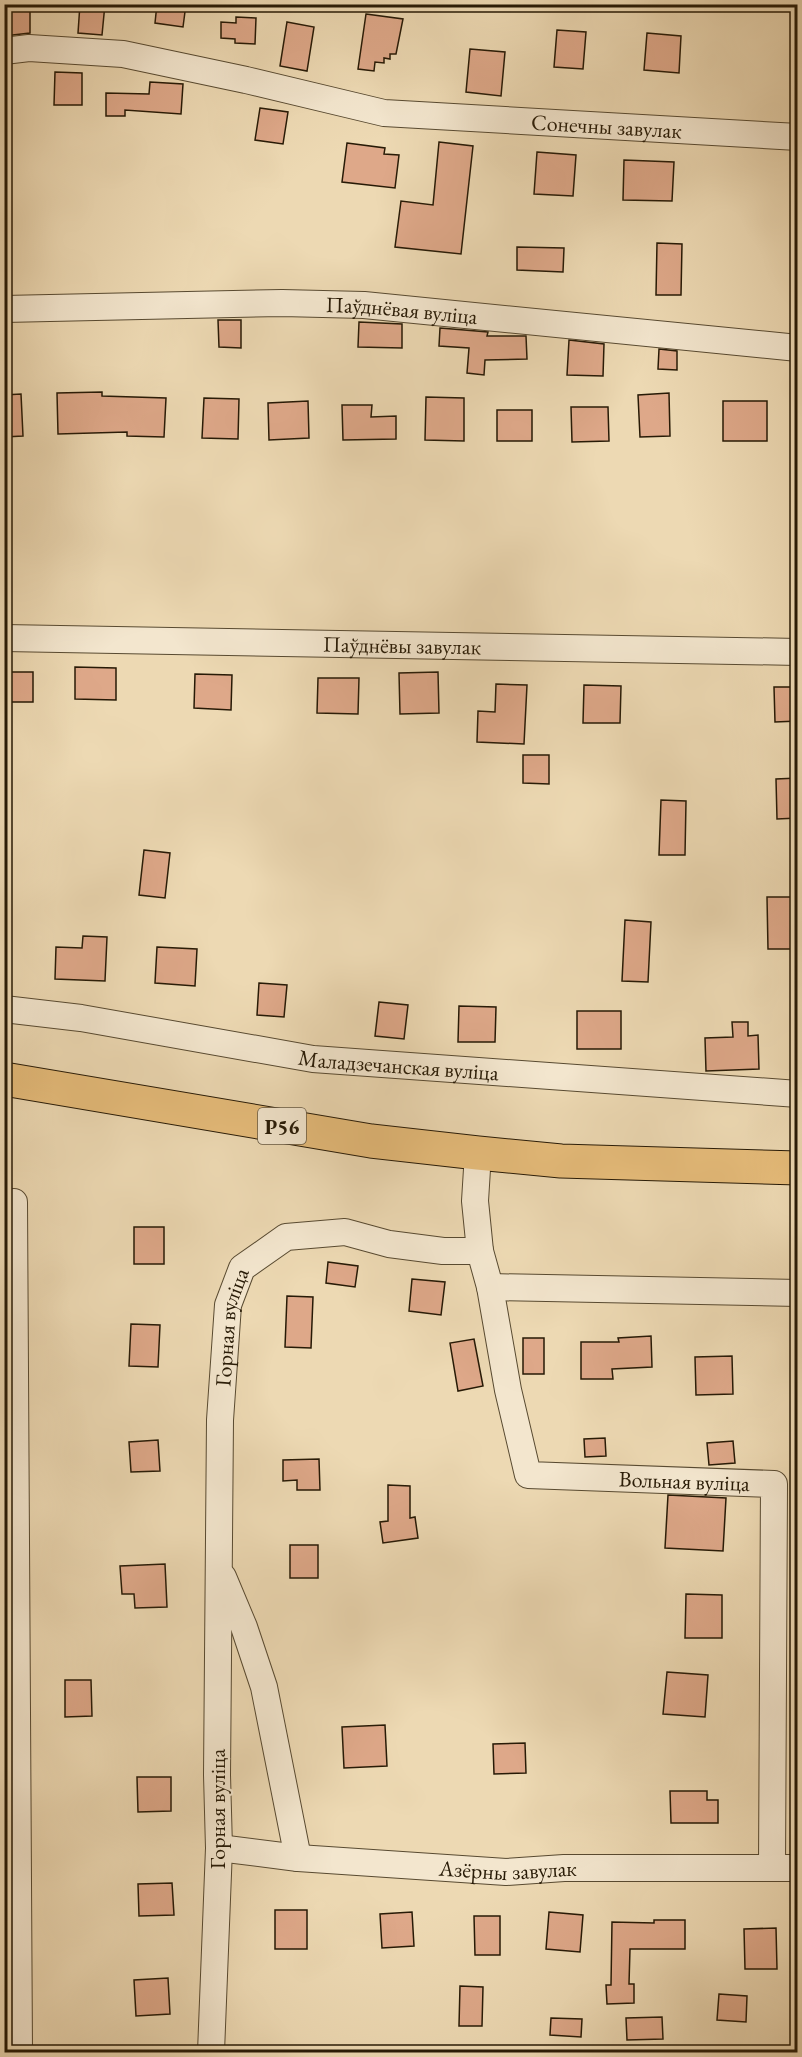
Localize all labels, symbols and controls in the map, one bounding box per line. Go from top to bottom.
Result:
street label: Сонечны завулак [530,107,683,145]
street label: Паўднёвая вуліца [325,290,479,331]
street label: Паўднёвы завулак [323,629,482,661]
street label: Маладзечанская вуліца [296,1042,500,1087]
road number: Р56 [258,1108,306,1144]
street label: Горная вуліца [208,1263,255,1387]
street label: Вольная вуліца [618,1464,751,1498]
street label: Горная вуліца [203,1749,232,1869]
street label: Азёрны завулак [437,1853,577,1887]

